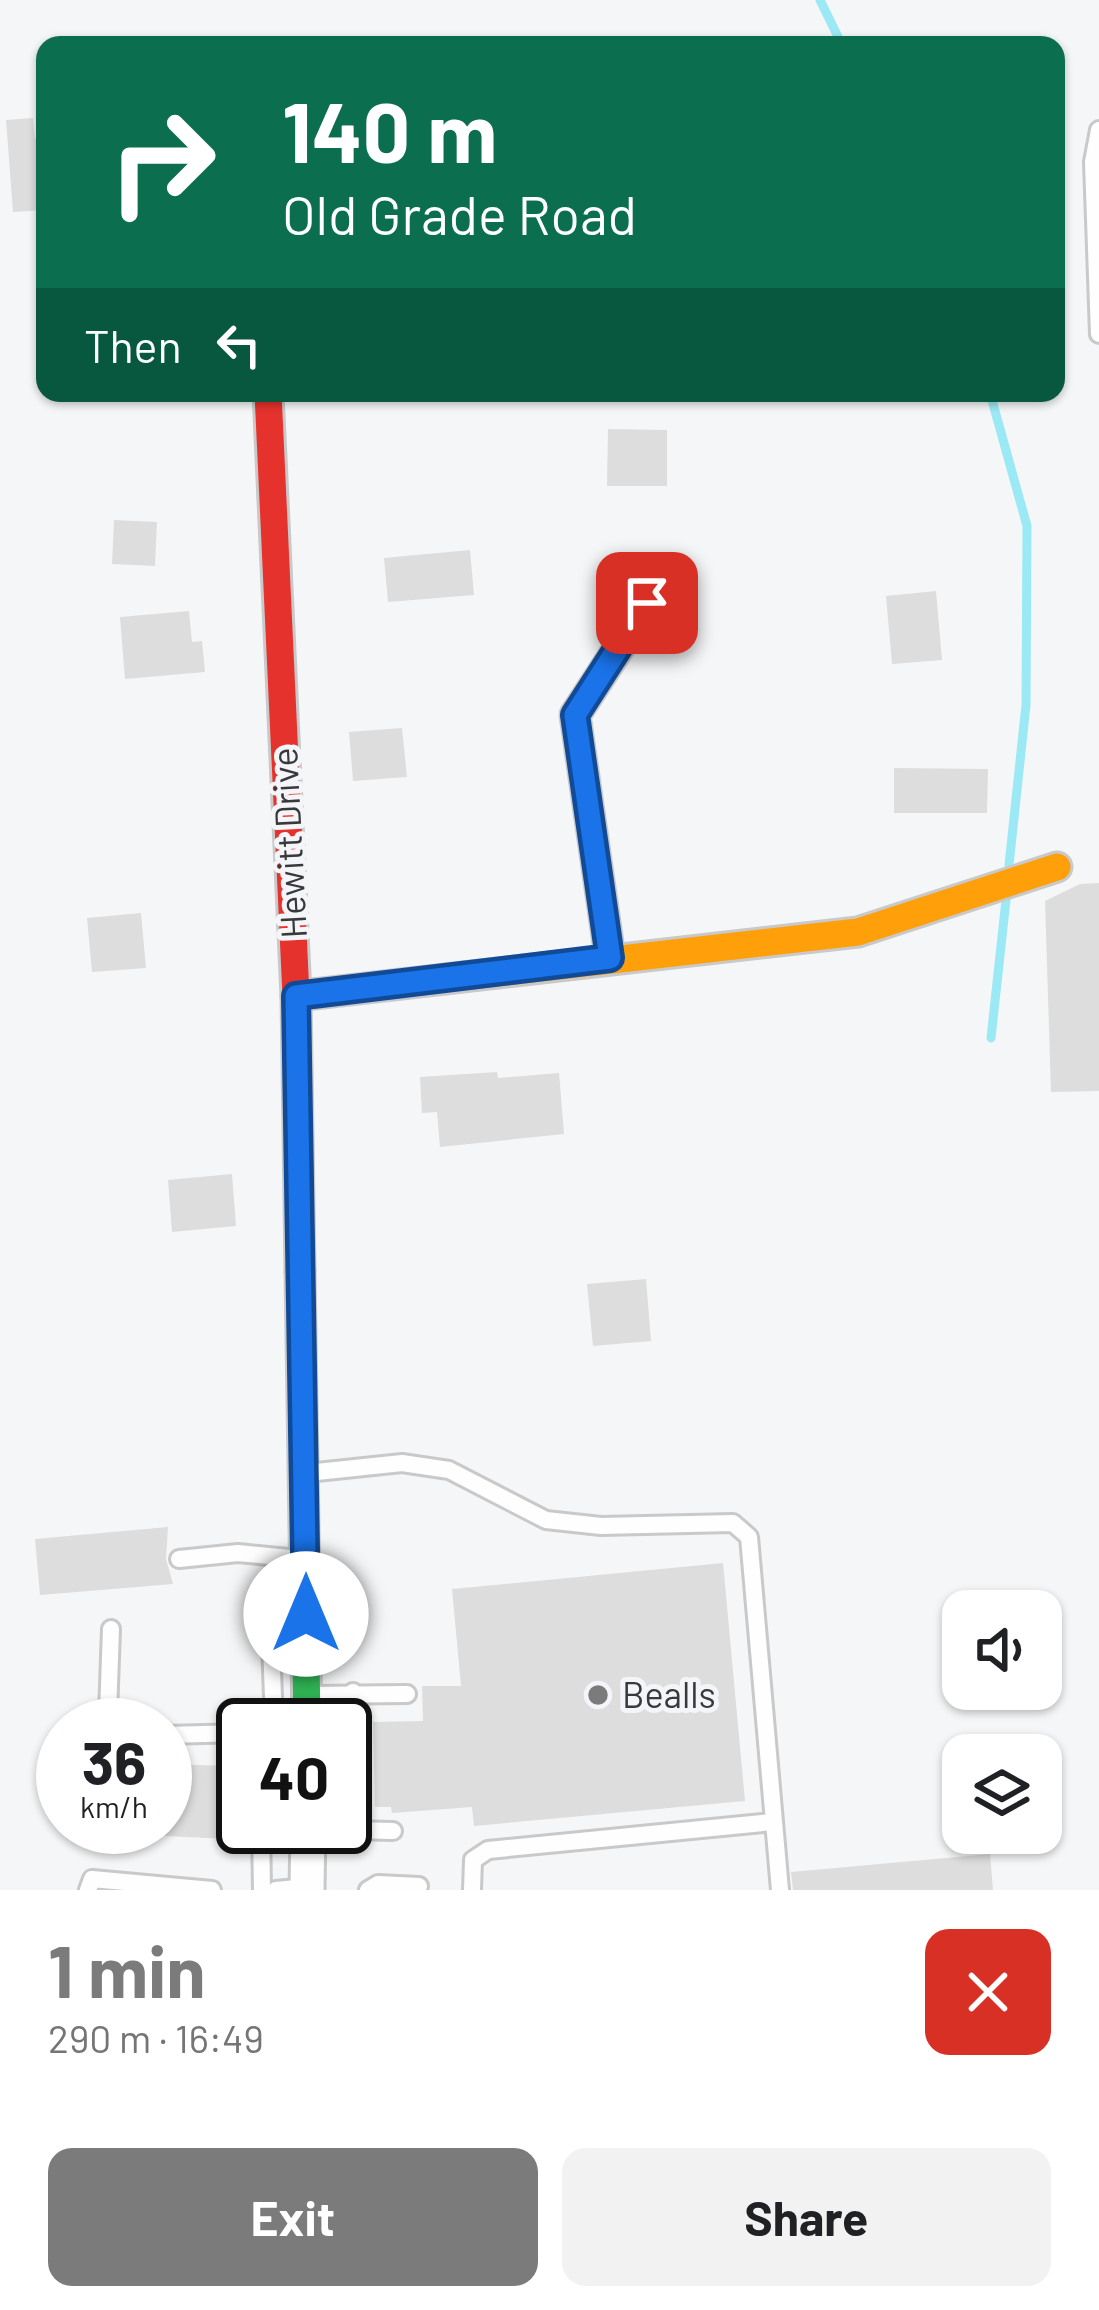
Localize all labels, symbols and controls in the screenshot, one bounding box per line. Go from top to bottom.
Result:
text: 140 m [282,79,497,180]
icon: right [84,84,240,240]
text: Old Grade Road [282,181,637,246]
icon: left [206,312,272,378]
text: Then [84,318,182,372]
pin [596,552,698,654]
icon: arrive [614,570,680,636]
street label: Hewitt Drive [261,747,314,940]
position arrow [243,1551,369,1677]
map controls [942,1590,1062,1854]
button: sound [942,1590,1062,1710]
place label: Bealls [622,1672,716,1715]
marker: Bealls [585,1682,611,1708]
speed limit sign: 40 [216,1698,372,1854]
text: 36 [82,1725,146,1797]
button: layers [942,1734,1062,1854]
text: km/h [80,1788,148,1824]
text: 1 min [48,1926,206,2012]
button: close [925,1929,1051,2055]
text: 290 m · 16:49 [48,2014,264,2061]
button: Exit [48,2148,538,2286]
button: Share [562,2148,1051,2286]

